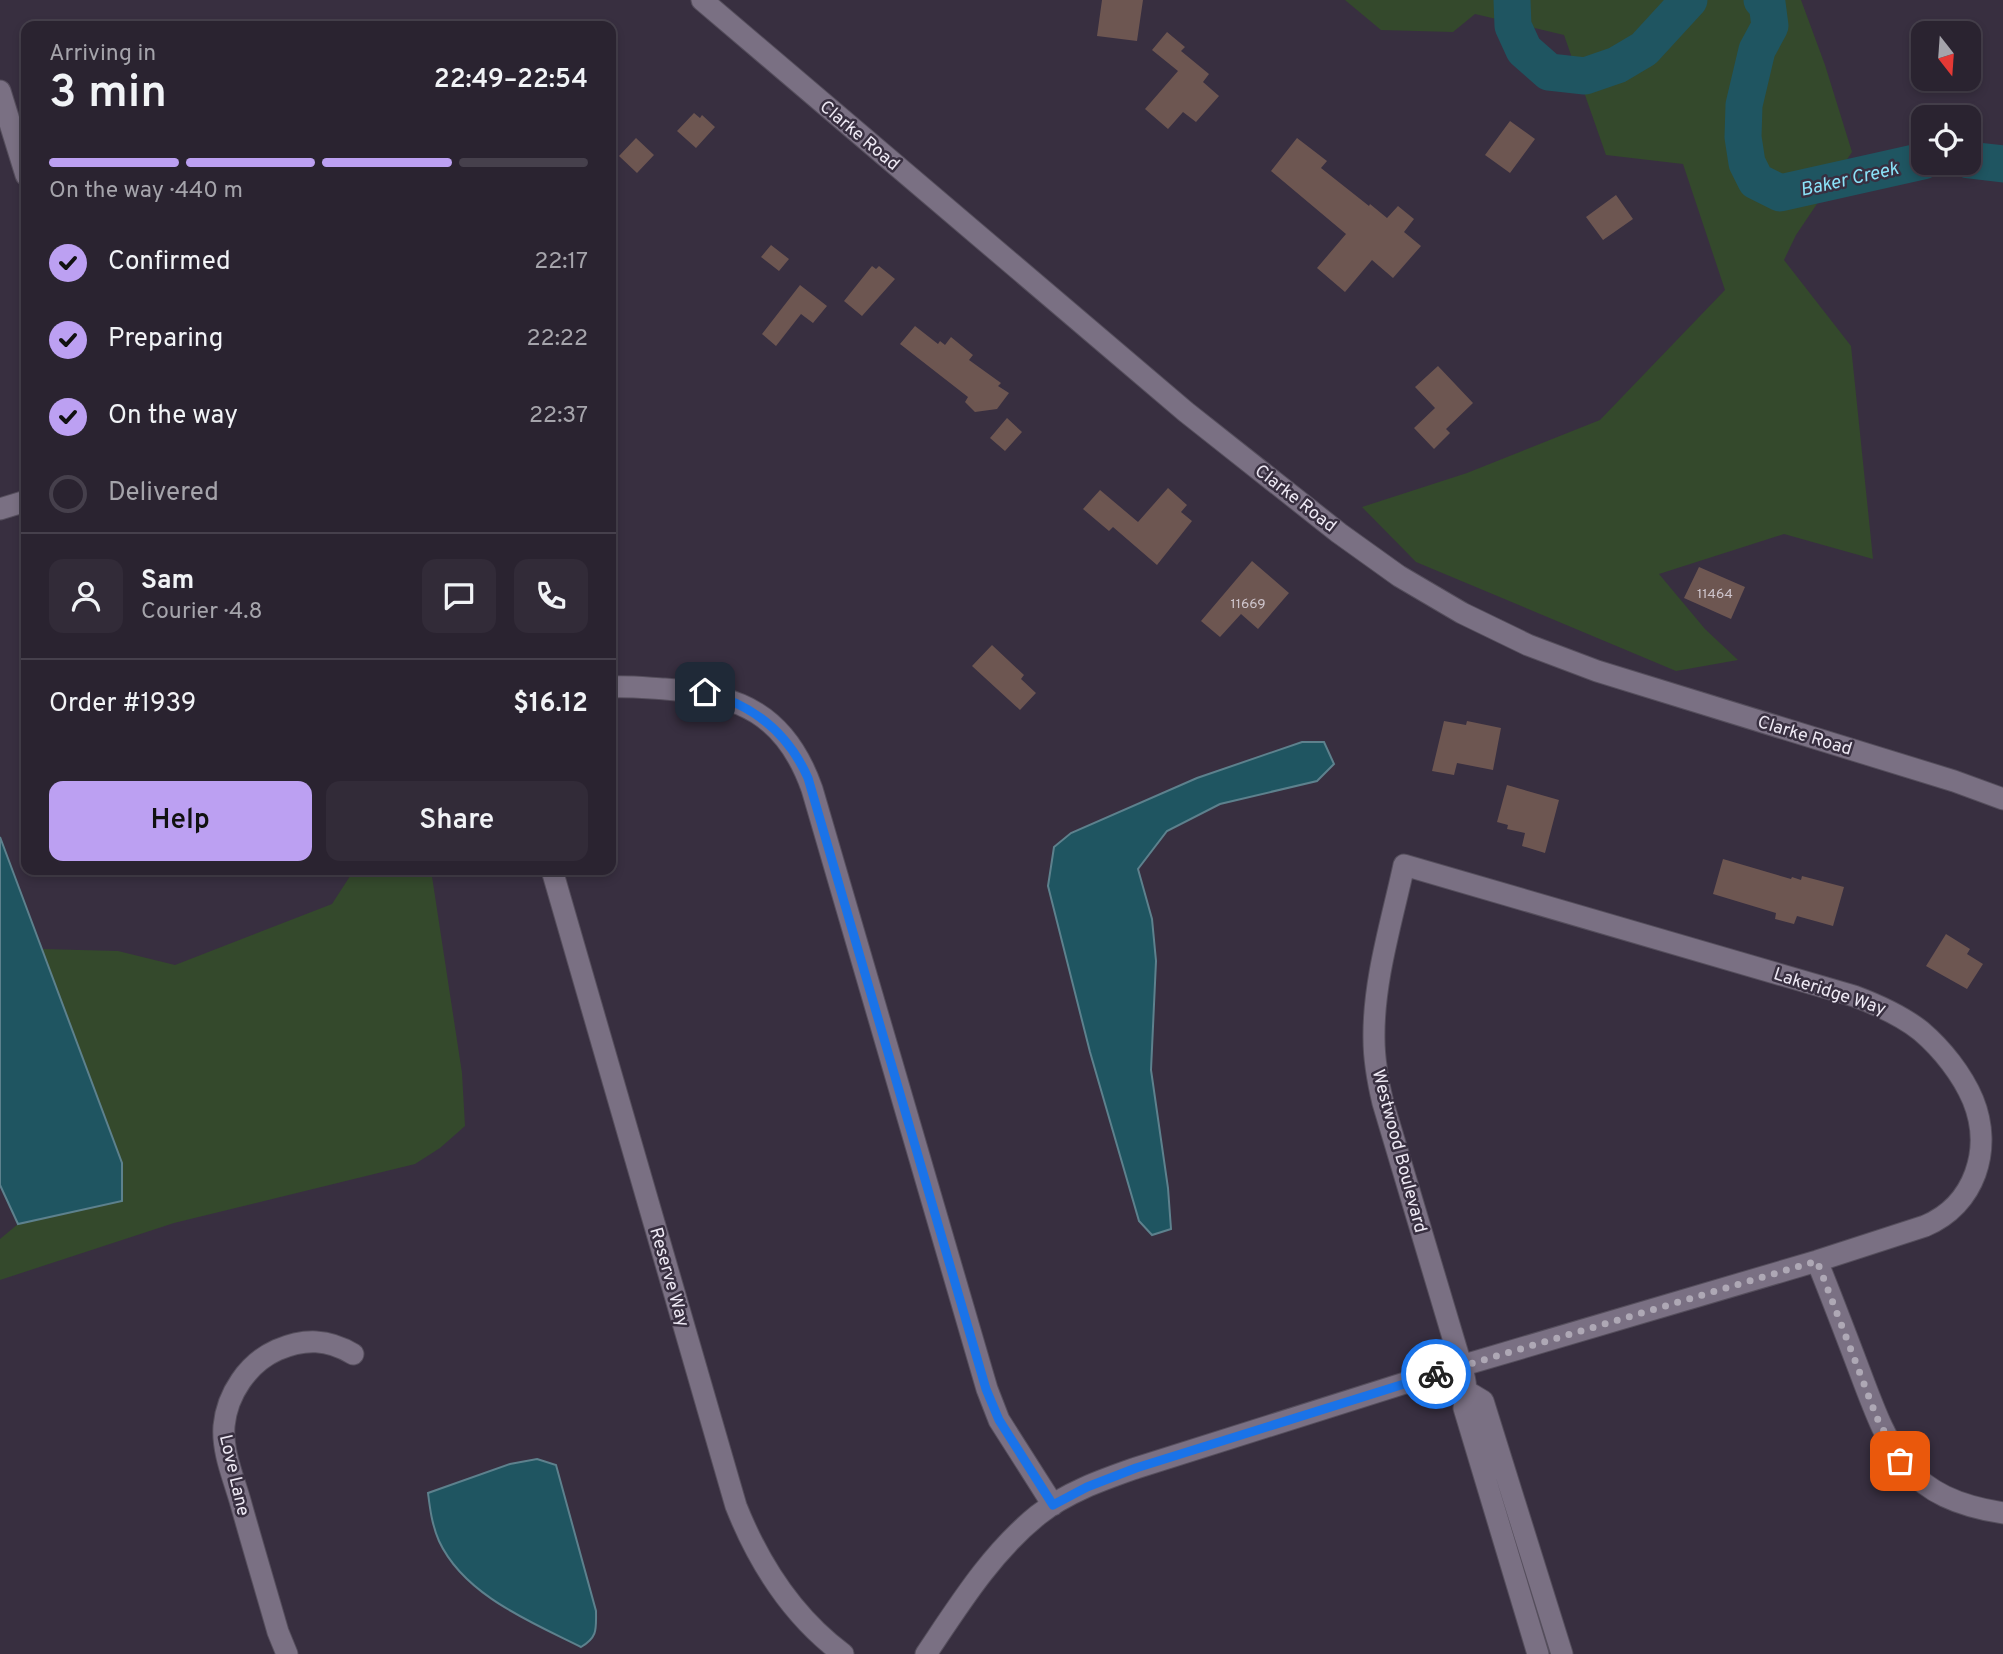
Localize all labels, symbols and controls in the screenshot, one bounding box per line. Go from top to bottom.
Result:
north arrow [1911,21,1981,91]
map controls [1911,21,1981,175]
text: Arriving in [49,40,156,69]
text: 22:49–22:54 [434,64,588,97]
text: 3 min [49,65,167,124]
street label: Clarke Road [814,96,904,176]
button: locate [1911,105,1981,175]
water label: Baker Creek [1798,157,1901,203]
text: On the way · 440 m [49,177,243,206]
icon: check [49,244,87,282]
text: Confirmed [108,246,231,279]
text: 22:17 [534,248,588,277]
icon: check [49,321,87,359]
text: Preparing [108,323,223,356]
text: 22:22 [527,325,588,354]
icon: check [49,398,87,436]
text: On the way [108,400,238,433]
text: 22:37 [529,402,588,431]
street label: Clarke Road [1250,460,1341,538]
text: Delivered [108,477,219,510]
button: person [49,559,123,633]
button: chat [422,559,496,633]
button: phone [514,559,588,633]
text: Sam [141,565,194,598]
house number: 11464 [1697,586,1733,603]
house number: 11669 [1230,596,1266,613]
text: Courier · 4.8 [141,598,262,627]
pin [675,662,735,722]
icon: home [686,673,724,711]
text: Order #1939 [49,688,196,721]
text: $16.12 [513,688,588,721]
street label: Clarke Road [1755,711,1855,762]
button: Help [49,781,312,861]
button: Share [326,781,588,861]
street label: Lakeridge Way [1770,963,1889,1021]
street label: Westwood Boulevard [1366,1067,1431,1236]
street label: Reserve Way [643,1225,694,1330]
courier [1401,1339,1471,1409]
icon: bike [1417,1355,1455,1393]
pin [1870,1431,1930,1491]
street label: Love Lane [213,1432,254,1518]
icon: bag [1881,1442,1919,1480]

